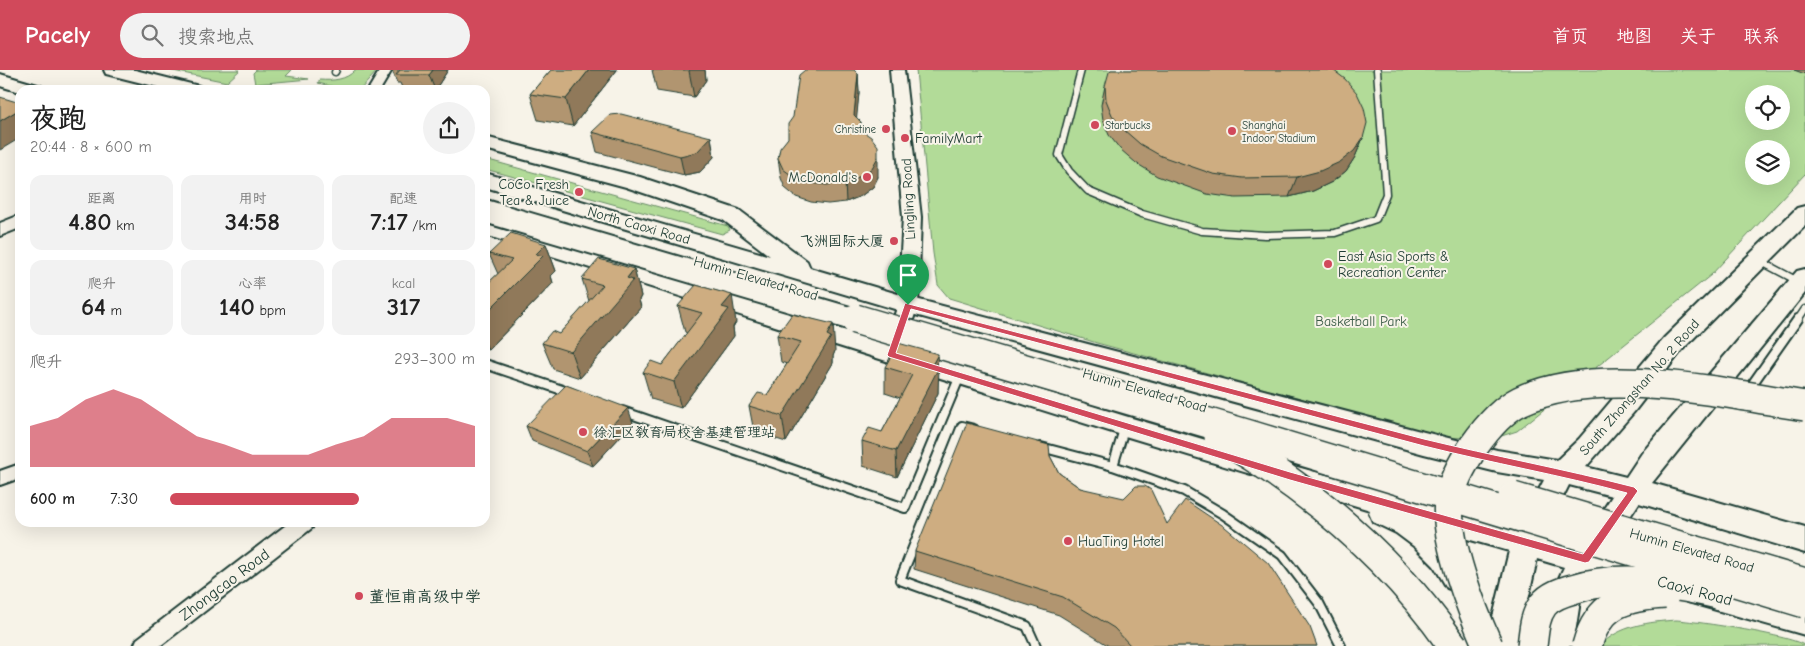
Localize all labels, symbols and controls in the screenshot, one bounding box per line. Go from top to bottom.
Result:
search box [120,13,470,58]
text: Pacely [25,21,90,49]
icon: search [138,21,166,49]
text: 搜索地点 [178,26,254,48]
text: 首页 [1552,26,1588,47]
text: 地图 [1616,26,1652,47]
text: 关于 [1680,26,1716,47]
text: 联系 [1744,26,1780,47]
map controls [1745,85,1790,185]
button: locate [1745,85,1790,130]
button: share [423,102,475,154]
text: 夜跑 [30,103,86,135]
marker: Starbucks [1089,119,1101,131]
place label: Starbucks [1105,119,1151,132]
place label: Shanghai Indoor Stadium [1242,119,1316,145]
place label: Christine [835,123,876,136]
marker: Christine [880,123,892,135]
marker: Shanghai Indoor Stadium [1226,125,1238,137]
place label: FamilyMart [915,130,983,147]
marker: FamilyMart [899,132,911,144]
text: 20:44 · 8 × 600 m [30,138,152,156]
button: layers [1745,140,1790,185]
street label: Lingling Road [898,158,919,240]
place label: McDonald's [788,169,857,186]
marker: McDonald's [861,171,873,183]
place label: CoCo Fresh Tea & Juice [499,176,569,209]
marker: CoCo Fresh Tea & Juice [573,186,585,198]
text: 距离 [88,190,116,207]
text: 用时 [239,190,267,207]
text: 配速 [390,190,418,207]
street label: North Caoxi Road [586,203,692,248]
text: 4.80 [68,207,112,236]
text: 34:58 [225,207,280,236]
text: 7:17 [370,207,408,236]
text: km [112,217,135,234]
text: /km [408,217,437,234]
place label: 飞洲国际大厦 [800,233,884,250]
marker: 飞洲国际大厦 [888,235,900,247]
place label: East Asia Sports & Recreation Center [1338,248,1449,281]
street label: Humin Elevated Road [692,253,820,304]
pin [887,254,929,305]
marker: East Asia Sports & Recreation Center [1322,258,1334,270]
icon: arrive [894,261,922,289]
text: 爬升 [88,275,116,292]
text: 心率 [239,275,267,292]
text: kcal [392,275,415,292]
text: 64 [81,292,106,321]
text: 140 [219,292,255,321]
text: 317 [387,292,420,321]
text: m [106,302,122,319]
text: bpm [255,302,286,319]
park label: Basketball Park [1315,313,1407,330]
street label: South Zhongshan No. 2 Road [1576,316,1703,459]
text: 293–300 m [394,350,475,368]
text: 爬升 [30,353,62,371]
street label: Humin Elevated Road [1081,365,1209,416]
place label: 徐汇区教育局校舍基建管理站 [593,424,775,441]
marker: 徐汇区教育局校舍基建管理站 [577,426,589,438]
text: 600 m [30,490,75,508]
text: 7:30 [110,490,138,508]
street label: Humin Elevated Road [1628,525,1756,576]
place label: HuaTing Hotel [1078,533,1164,550]
marker: HuaTing Hotel [1062,535,1074,547]
street label: Zhongcao Road [176,545,273,624]
street label: Caoxi Road [1655,572,1734,610]
place label: 董恒甫高级中学 [369,588,481,606]
marker: 董恒甫高级中学 [353,590,365,602]

